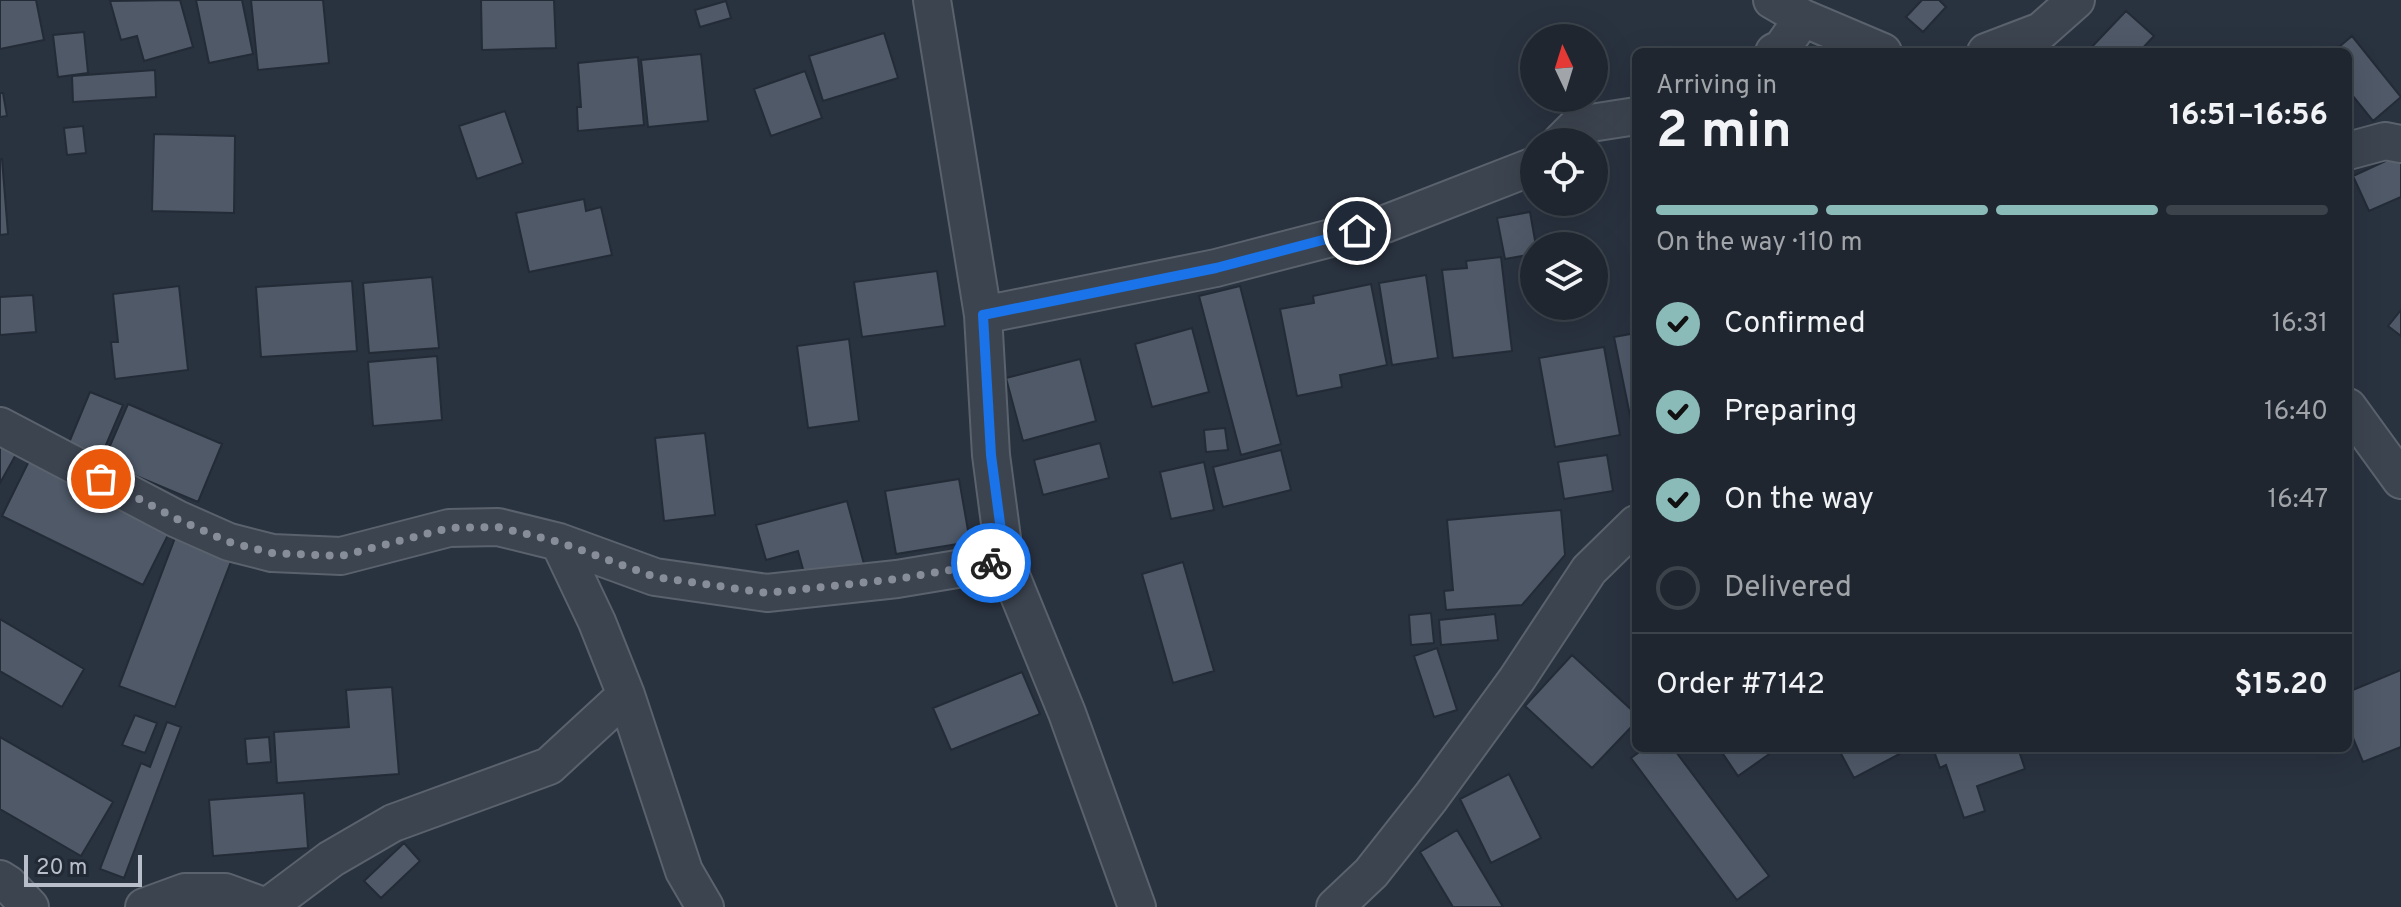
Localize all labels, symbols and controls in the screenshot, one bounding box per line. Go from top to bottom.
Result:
north arrow [1520,24,1608,112]
map controls [1520,24,1608,320]
text: Arriving in [1656,70,1777,103]
text: 16:51–16:56 [2169,98,2328,135]
text: 2 min [1656,100,1792,166]
button: locate [1520,128,1608,216]
pin [1323,197,1391,265]
icon: home [1335,209,1379,253]
text: On the way · 110 m [1656,227,1862,260]
button: layers [1520,232,1608,320]
icon: check [1656,302,1700,346]
text: Confirmed [1724,306,1866,343]
text: 16:31 [2272,308,2328,341]
icon: check [1656,390,1700,434]
text: Preparing [1724,394,1857,431]
text: 16:40 [2264,396,2328,429]
pin [67,445,135,513]
icon: bag [79,457,123,501]
icon: check [1656,478,1700,522]
text: On the way [1724,482,1874,519]
text: 16:47 [2267,484,2328,517]
courier [951,523,1031,603]
icon: bike [969,541,1013,585]
text: Delivered [1724,570,1852,607]
text: Order #7142 [1656,667,1825,704]
text: $15.20 [2234,667,2328,704]
scale bar [24,851,142,887]
text: 20 m [36,855,87,882]

